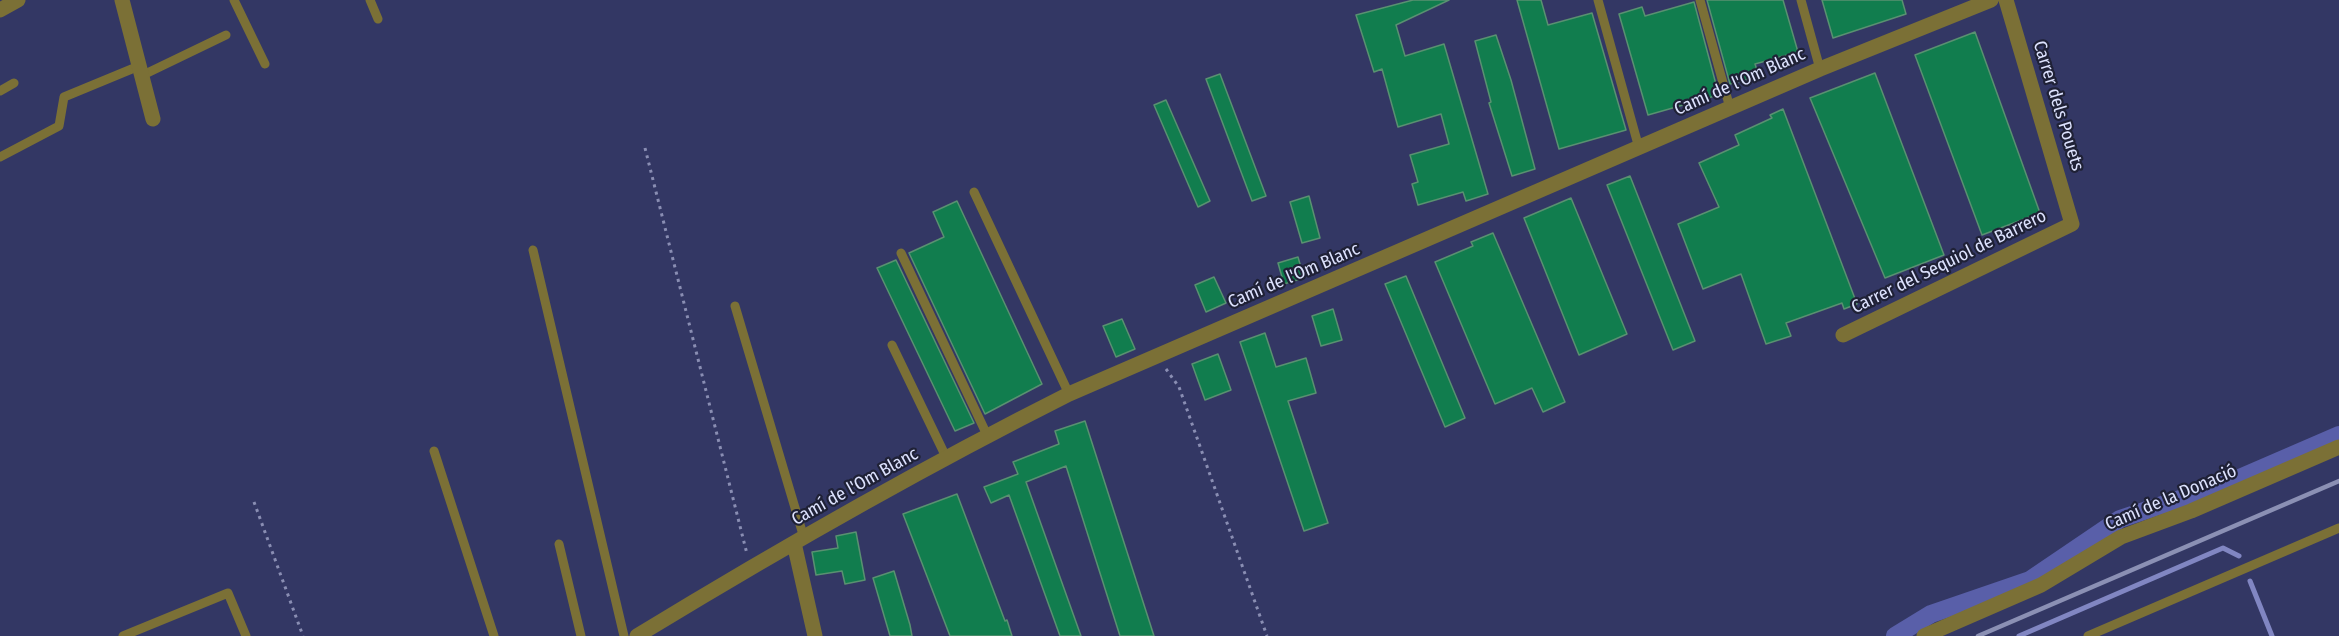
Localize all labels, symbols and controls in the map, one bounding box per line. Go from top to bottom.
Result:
street label: Carrer dels Pouets [2028,38,2088,174]
street label: Camí de l'Om Blanc [1671,43,1809,121]
street label: Carrer del Sequiol de Barrero [1848,205,2050,319]
street label: Camí de l'Om Blanc [1225,238,1363,314]
street label: Camí de l'Om Blanc [788,443,922,531]
street label: Camí de la Donació [2102,461,2240,535]

